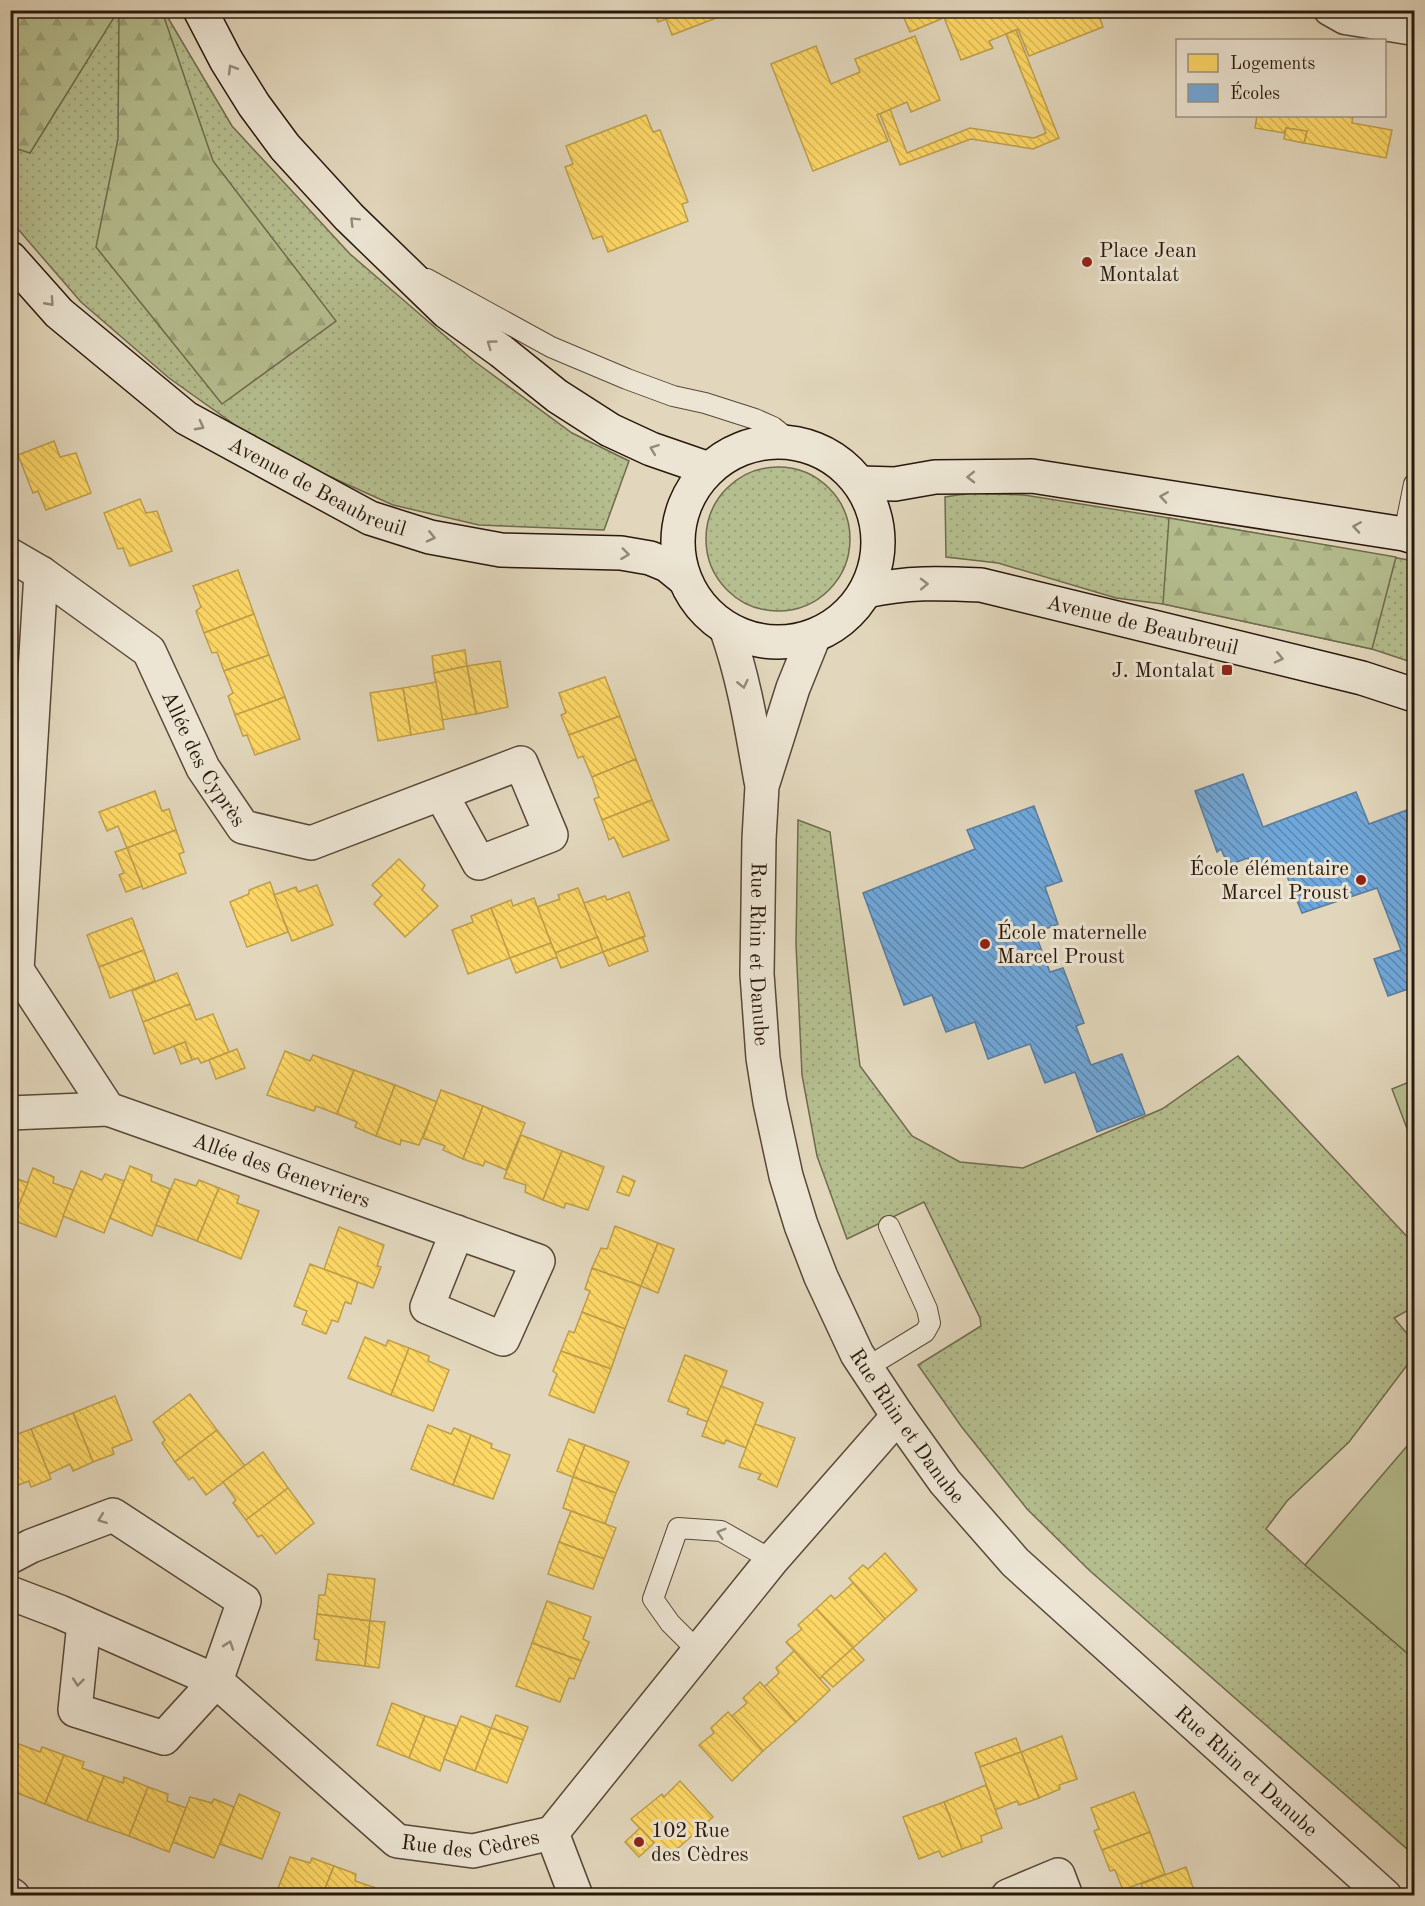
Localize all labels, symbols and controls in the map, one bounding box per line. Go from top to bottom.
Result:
legend [1176,39,1386,117]
text: Logements [1230,55,1316,73]
one-way arrow [227,65,239,75]
text: Écoles [1230,81,1280,103]
one-way arrow [350,217,361,228]
place label: Place Jean Montalat [1099,241,1197,286]
marker: Place Jean Montalat [1080,255,1094,269]
one-way arrow [43,295,54,306]
one-way arrow [486,340,497,351]
one-way arrow [193,419,204,430]
street label: Avenue de Beaubreuil [224,434,409,541]
one-way arrow [649,444,660,456]
one-way arrow [966,471,975,483]
one-way arrow [1160,491,1169,503]
one-way arrow [1352,521,1362,534]
one-way arrow [426,529,436,542]
one-way arrow [621,547,630,560]
one-way arrow [920,577,929,590]
street label: Avenue de Beaubreuil [1044,592,1241,660]
one-way arrow [1273,650,1283,663]
place label: J. Montalat [1111,661,1215,682]
marker: J. Montalat [1220,663,1234,677]
one-way arrow [736,679,749,689]
street label: Allée des Cyprès [157,688,249,831]
place label: École élémentaire Marcel Proust [1189,855,1349,904]
street label: Rue Rhin et Danube [745,862,771,1047]
marker: École élémentaire Marcel Proust [1354,873,1368,887]
place label: École maternelle Marcel Proust [997,919,1147,968]
marker: École maternelle Marcel Proust [978,937,992,951]
street label: Allée des Genevriers [189,1131,373,1213]
street label: Rue Rhin et Danube [845,1345,968,1508]
one-way arrow [97,1512,107,1525]
one-way arrow [716,1528,726,1540]
one-way arrow [221,1640,234,1651]
one-way arrow [72,1677,85,1686]
street label: Rue Rhin et Danube [1170,1703,1321,1842]
place label: 102 Rue des Cèdres [651,1821,749,1866]
street label: Rue des Cèdres [400,1827,541,1863]
marker: 102 Rue des Cèdres [632,1835,646,1849]

